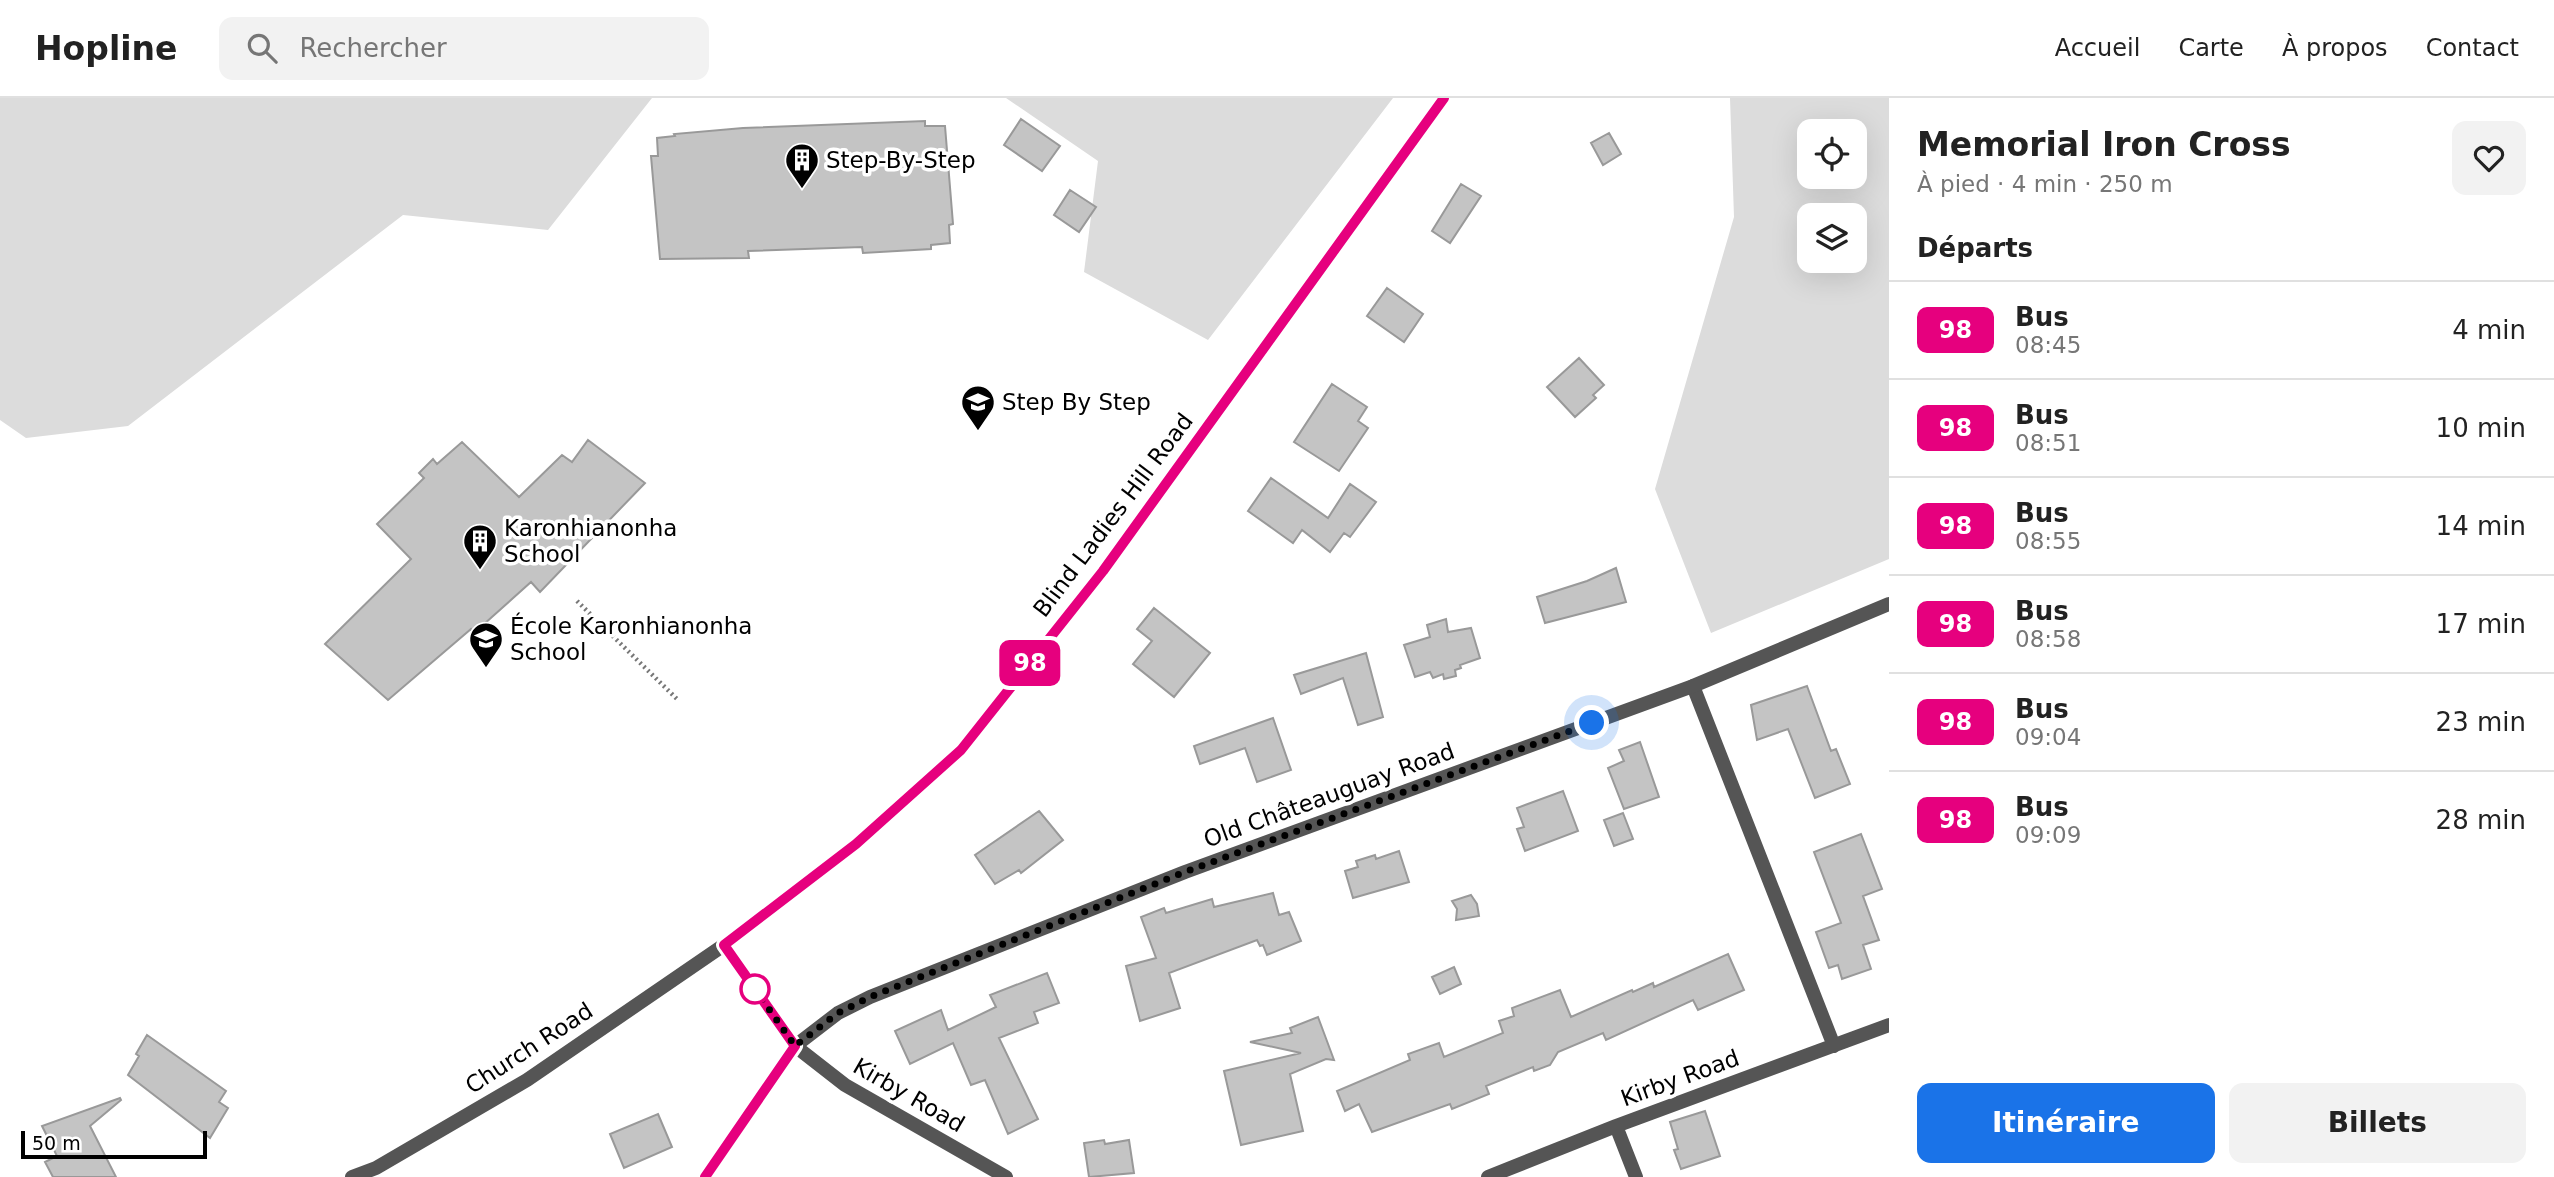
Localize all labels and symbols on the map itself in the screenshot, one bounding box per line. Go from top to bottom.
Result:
building icon: Step-By-Step [783,141,821,190]
place label: Step-By-Step [826,147,976,173]
school or university icon: Step By Step [959,383,997,432]
place label: Step By Step [1002,389,1151,415]
street label: Blind Ladies Hill Road [1028,408,1198,622]
place label: Karonhianonha School [504,515,677,567]
building icon: Karonhianonha School [461,522,499,571]
place label: École Karonhianonha School [510,612,752,665]
school or university icon: École Karonhianonha School [467,620,505,669]
line badge: 98 [998,640,1062,686]
your location [1574,705,1609,740]
street label: Old Châteauguay Road [1200,737,1458,853]
unlabelled marker [740,974,770,1004]
street label: Church Road [461,997,597,1099]
street label: Kirby Road [1617,1045,1743,1111]
street label: Kirby Road [849,1053,969,1137]
scale bar [21,1128,206,1160]

